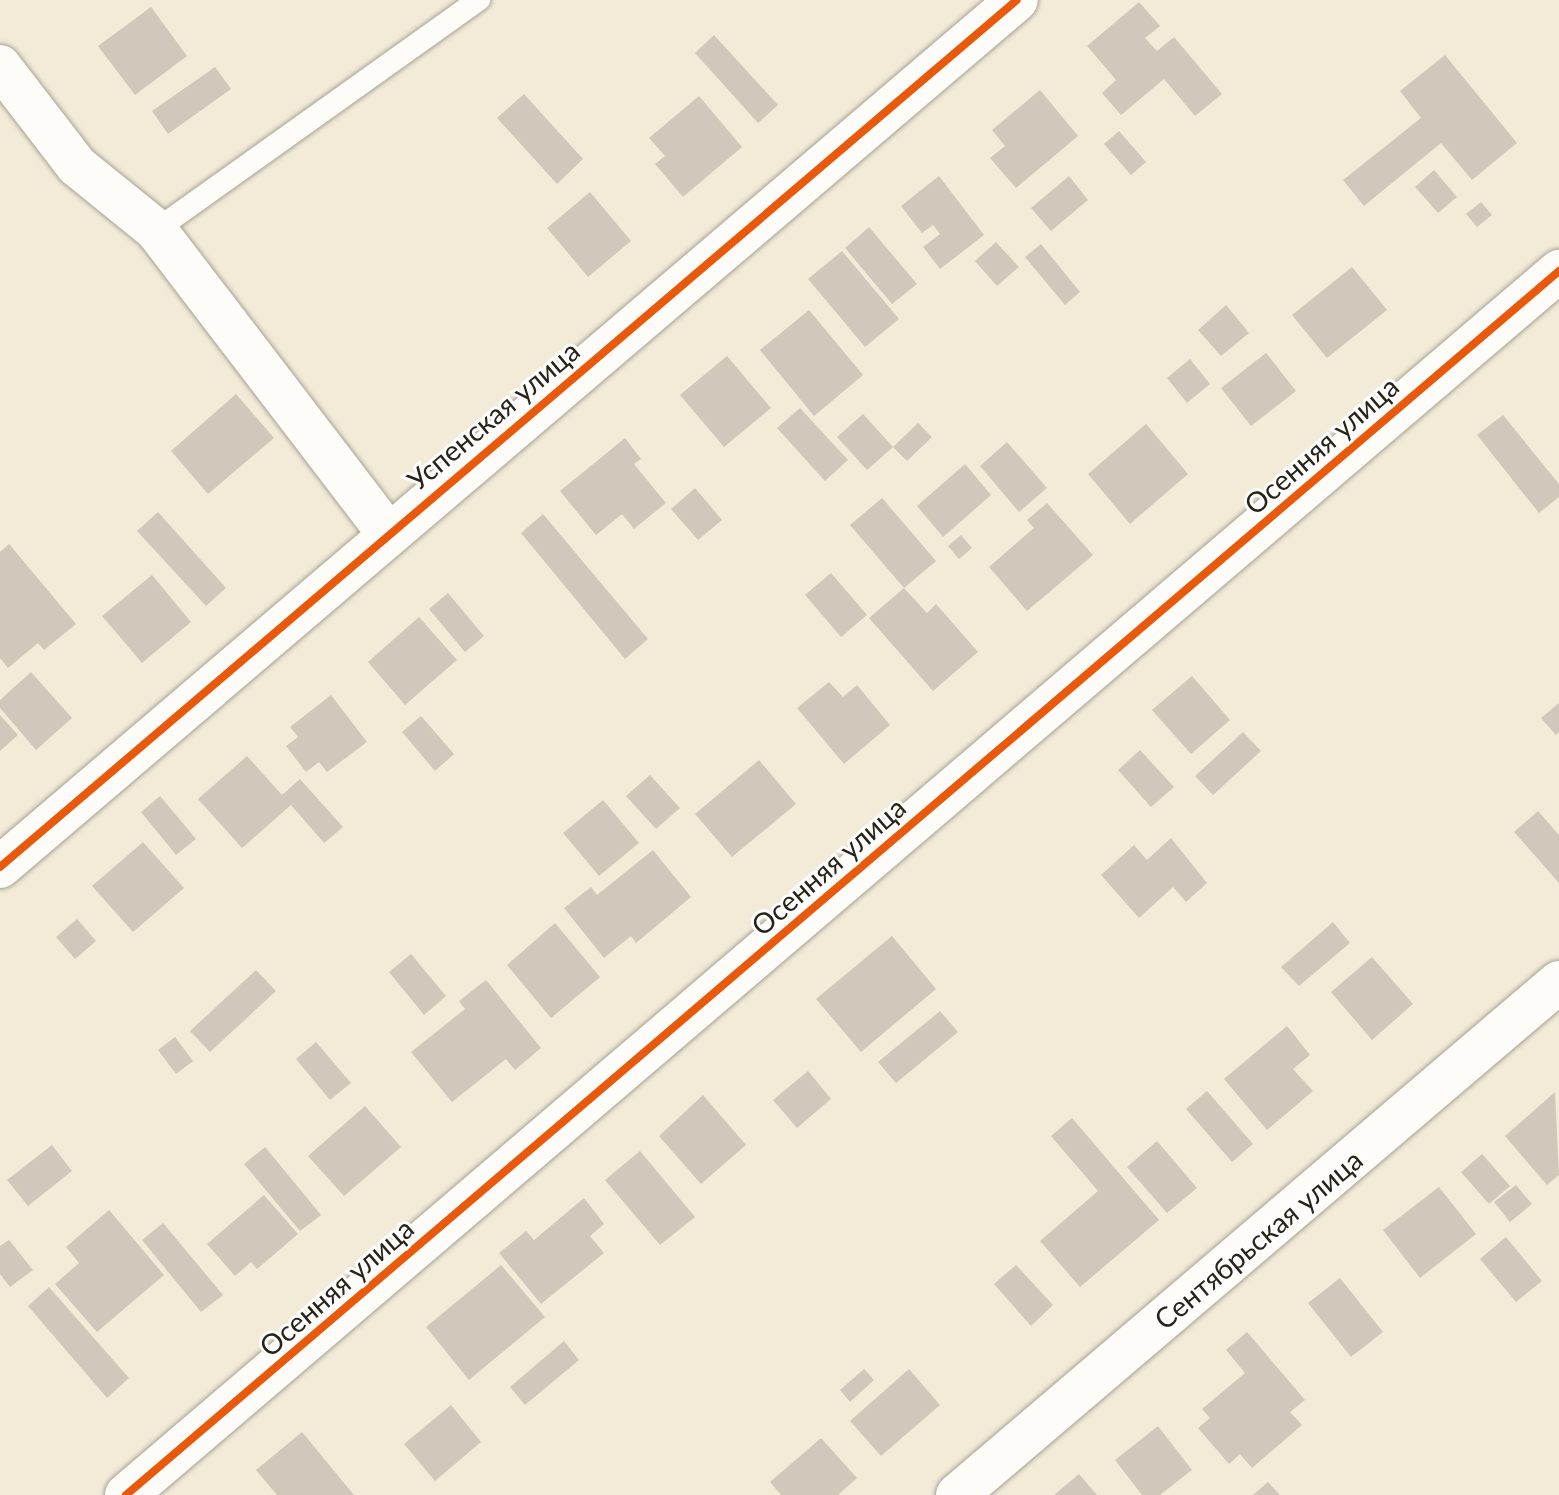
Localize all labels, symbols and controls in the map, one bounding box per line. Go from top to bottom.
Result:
street label: Успенская улица [400,333,586,497]
street label: Осенняя улица [1237,369,1405,521]
street label: Осенняя улица [744,790,912,942]
street label: Сентябрьская улица [1147,1142,1369,1336]
street label: Осенняя улица [252,1211,420,1363]

